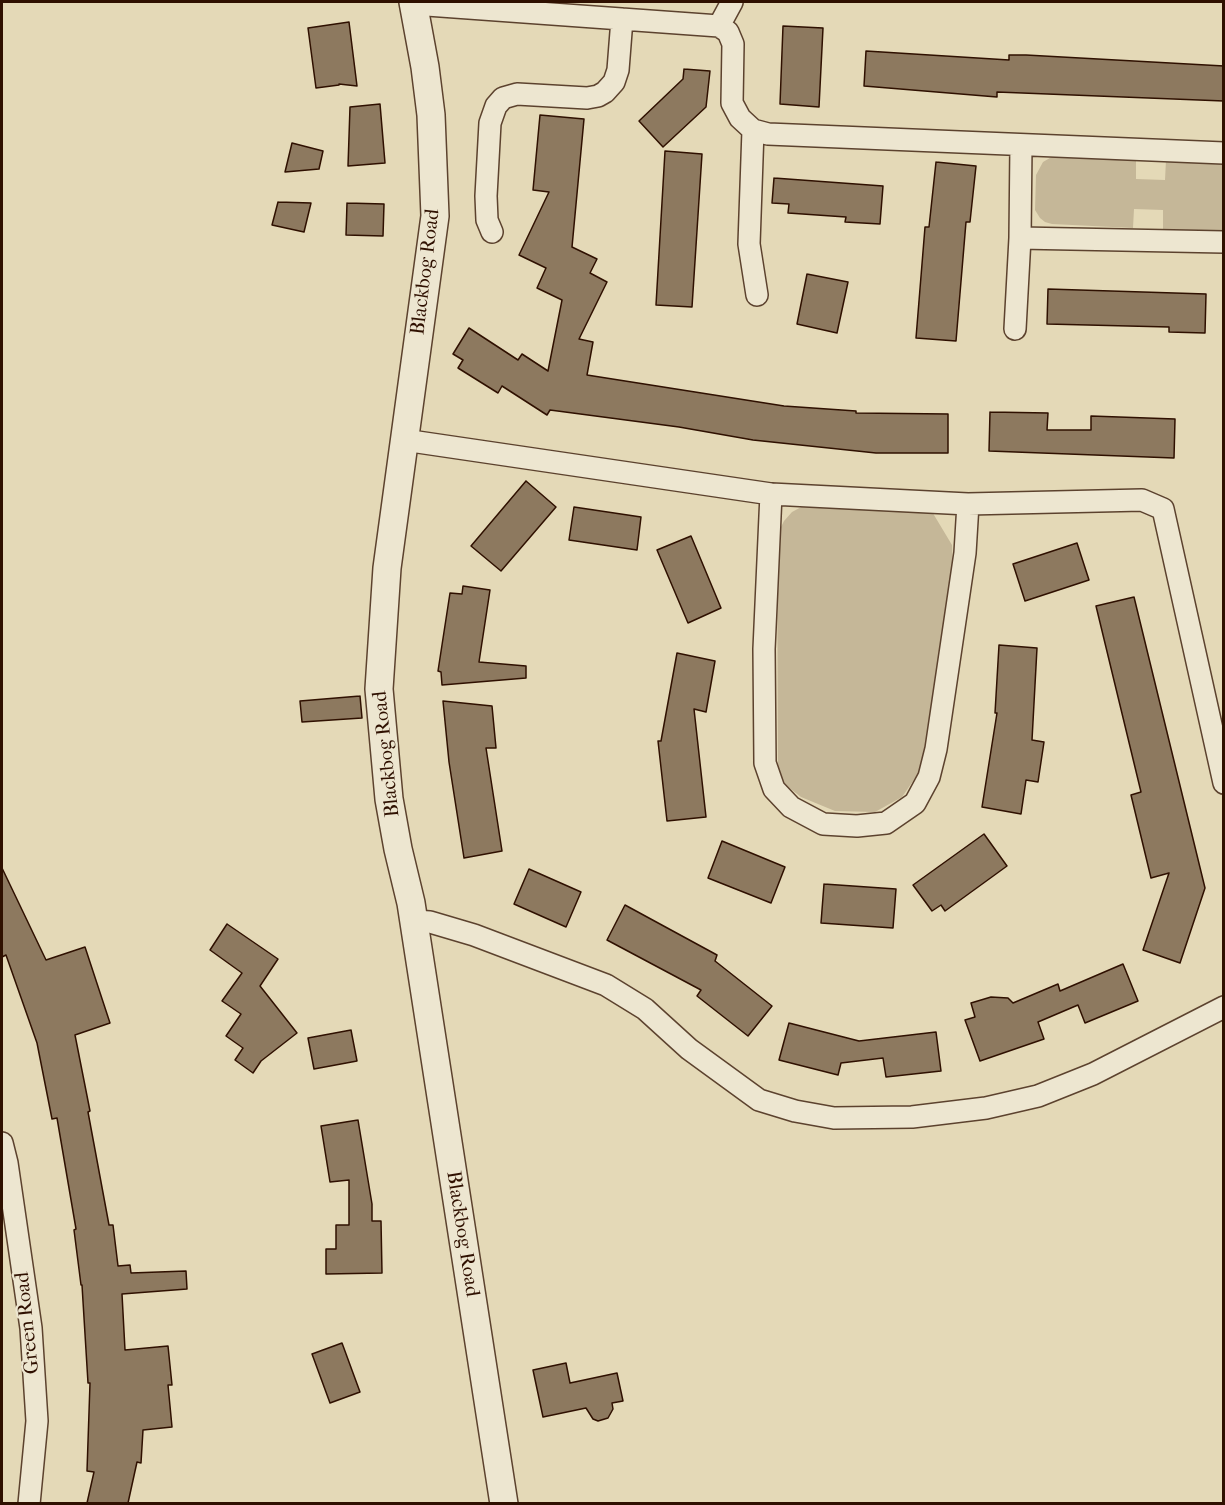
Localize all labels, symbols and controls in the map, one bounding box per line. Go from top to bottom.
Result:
street label: Blackbog Road [406,208,446,336]
street label: Blackbog Road [368,690,406,818]
street label: Blackbog Road [440,1169,484,1299]
street label: Green Road [11,1271,45,1375]

